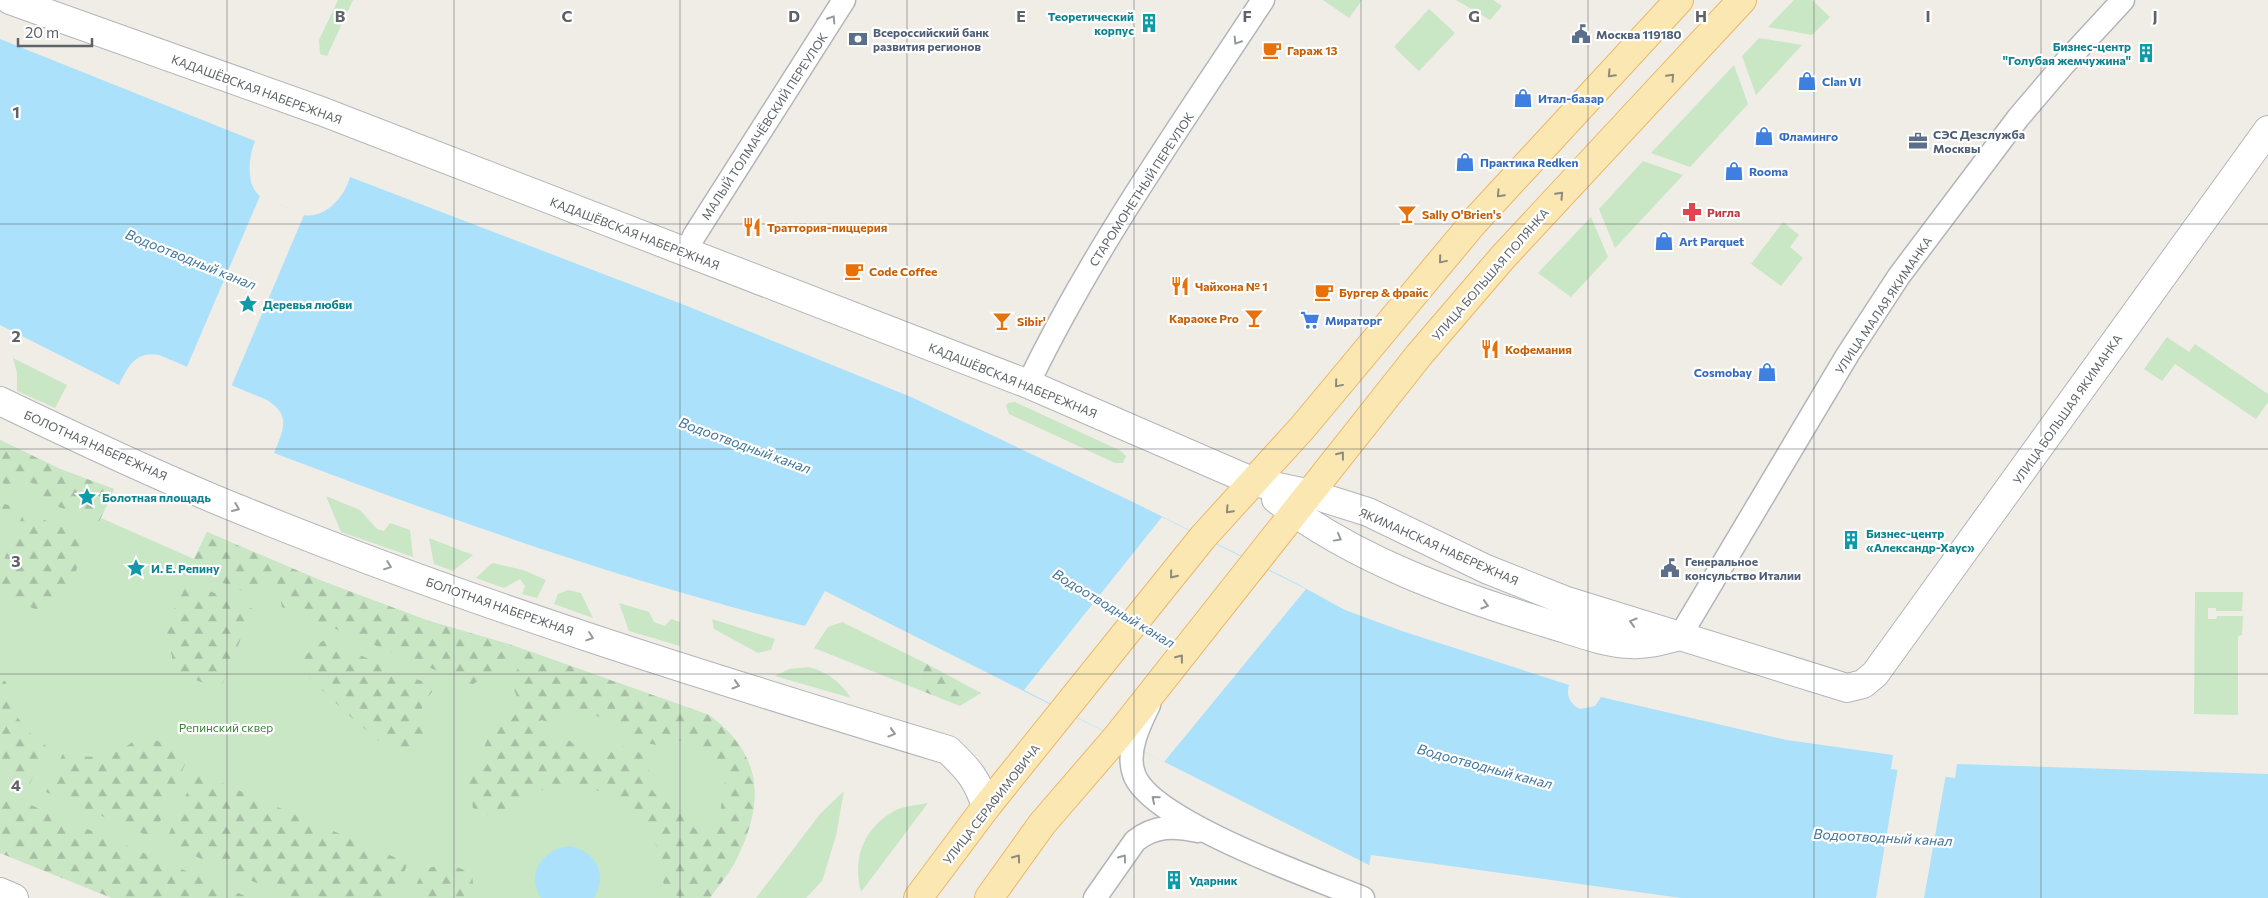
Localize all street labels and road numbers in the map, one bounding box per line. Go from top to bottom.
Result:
street label: МАЛЫЙ ТОЛМАЧЁВСКИЙ ПЕРЕУЛОК [698,30,830,222]
street label: КАДАШЁВСКАЯ НАБЕРЕЖНАЯ [170,52,344,126]
street label: СТАРОМОНЕТНЫЙ ПЕРЕУЛОК [1086,109,1196,269]
street label: КАДАШЁВСКАЯ НАБЕРЕЖНАЯ [548,194,722,272]
street label: УЛИЦА БОЛЬШАЯ ПОЛЯНКА [1429,205,1551,343]
street label: УЛИЦА МАЛАЯ ЯКИМАНКА [1832,234,1934,376]
street label: УЛИЦА БОЛЬШАЯ ЯКИМАНКА [2010,331,2124,487]
street label: КАДАШЁВСКАЯ НАБЕРЕЖНАЯ [927,340,1099,420]
street label: БОЛОТНАЯ НАБЕРЕЖНАЯ [22,407,170,483]
street label: ЯКИМАНСКАЯ НАБЕРЕЖНАЯ [1357,504,1521,588]
street label: БОЛОТНАЯ НАБЕРЕЖНАЯ [424,574,576,638]
street label: УЛИЦА СЕРАФИМОВИЧА [940,741,1042,867]

